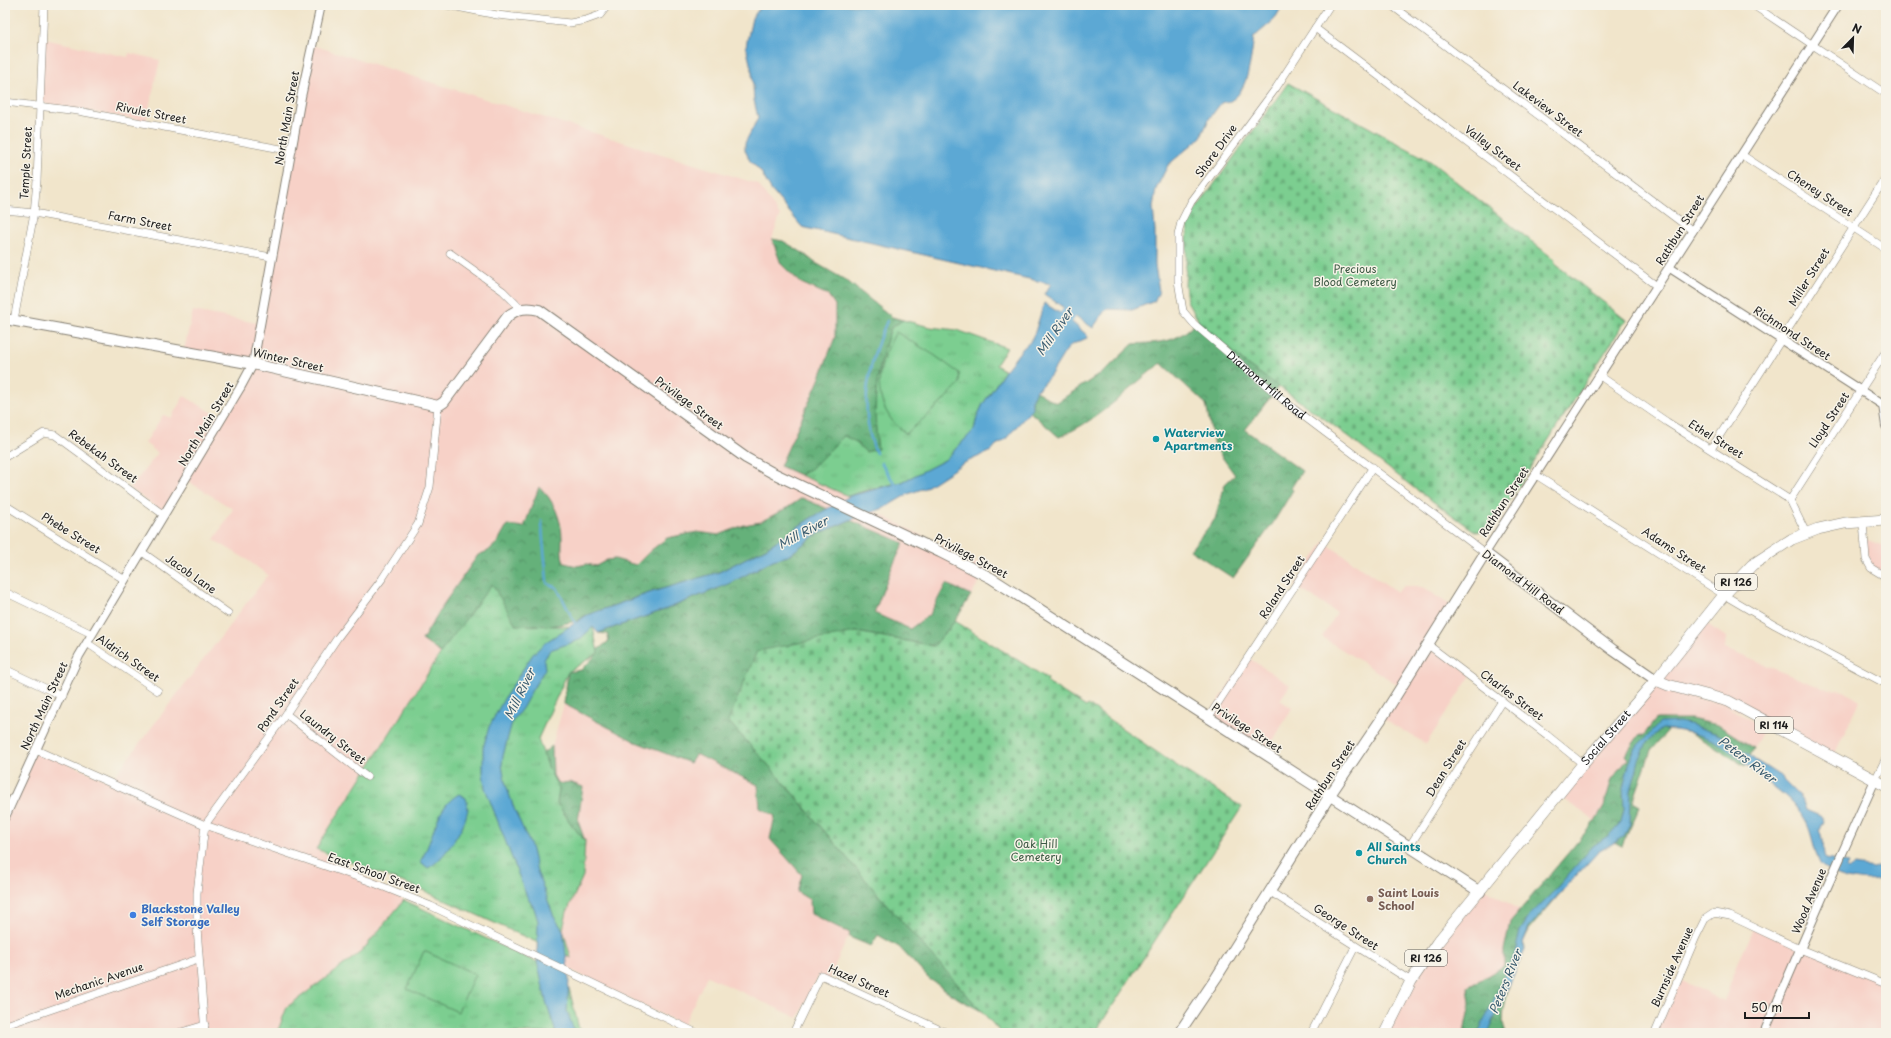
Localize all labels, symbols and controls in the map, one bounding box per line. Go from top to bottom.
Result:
north arrow [1833,18,1873,58]
text: N [1850,19,1865,38]
street label: North Main Street [270,69,303,166]
street label: Lakeview Street [1510,77,1587,141]
street label: Rivulet Street [114,97,188,128]
street label: Shore Drive [1190,120,1241,181]
street label: Valley Street [1461,121,1526,175]
street label: Temple Street [15,126,36,200]
street label: Cheney Street [1784,165,1857,221]
street label: Rathbun Street [1651,191,1708,268]
street label: Farm Street [107,206,174,235]
street label: Miller Street [1784,244,1834,309]
park label: Precious Blood Cemetery [1313,260,1397,290]
street label: Richmond Street [1750,301,1834,364]
water label: Mill River [1031,303,1078,359]
street label: Winter Street [251,343,326,376]
street label: Diamond Hill Road [1223,346,1310,423]
street label: Privilege Street [652,372,727,434]
street label: North Main Street [174,378,237,469]
street label: Lloyd Street [1804,388,1853,451]
street label: Ethel Street [1685,415,1748,463]
place label: Waterview Apartments [1164,424,1233,454]
street label: Rebekah Street [65,425,142,487]
marker: Waterview Apartments [1151,434,1161,444]
street label: Rathbun Street [1475,463,1533,540]
street label: Phebe Street [38,508,105,558]
water label: Mill River [774,511,832,553]
street label: Adams Street [1639,522,1710,577]
street label: Privilege Street [931,529,1011,582]
street label: Diamond Hill Road [1479,545,1568,618]
street label: Jacob Lane [162,550,220,597]
street label: Roland Street [1255,551,1309,622]
road number: RI 126 [1715,574,1757,590]
street label: Aldrich Street [93,629,164,686]
street label: North Main Street [16,659,71,753]
water label: Mill River [499,664,540,722]
street label: Charles Street [1477,665,1548,725]
street label: Pond Street [253,674,302,735]
street label: Privilege Street [1209,698,1286,757]
street label: Laundry Street [297,705,370,768]
street label: Social Street [1577,706,1635,769]
road number: RI 114 [1755,717,1793,733]
water label: Peters River [1715,731,1781,788]
street label: Rathbun Street [1301,736,1359,813]
street label: Dean Street [1421,736,1470,800]
park label: Oak Hill Cemetery [1010,835,1062,865]
place label: All Saints Church [1366,838,1421,868]
street label: East School Street [326,848,423,897]
marker: All Saints Church [1354,848,1364,858]
street label: Wood Avenue [1787,865,1830,936]
place label: Saint Louis School [1378,884,1439,914]
marker: Saint Louis School [1365,894,1375,904]
street label: George Street [1310,899,1383,954]
place label: Blackstone Valley Self Storage [141,900,240,930]
marker: Blackstone Valley Self Storage [128,910,138,920]
street label: Burnside Avenue [1646,924,1697,1010]
water label: Peters River [1484,945,1527,1017]
road number: RI 126 [1405,950,1447,966]
street label: Mechanic Avenue [52,957,146,1004]
street label: Hazel Street [826,960,893,1002]
scale bar [1745,994,1809,1020]
text: 50 m [1751,998,1782,1016]

